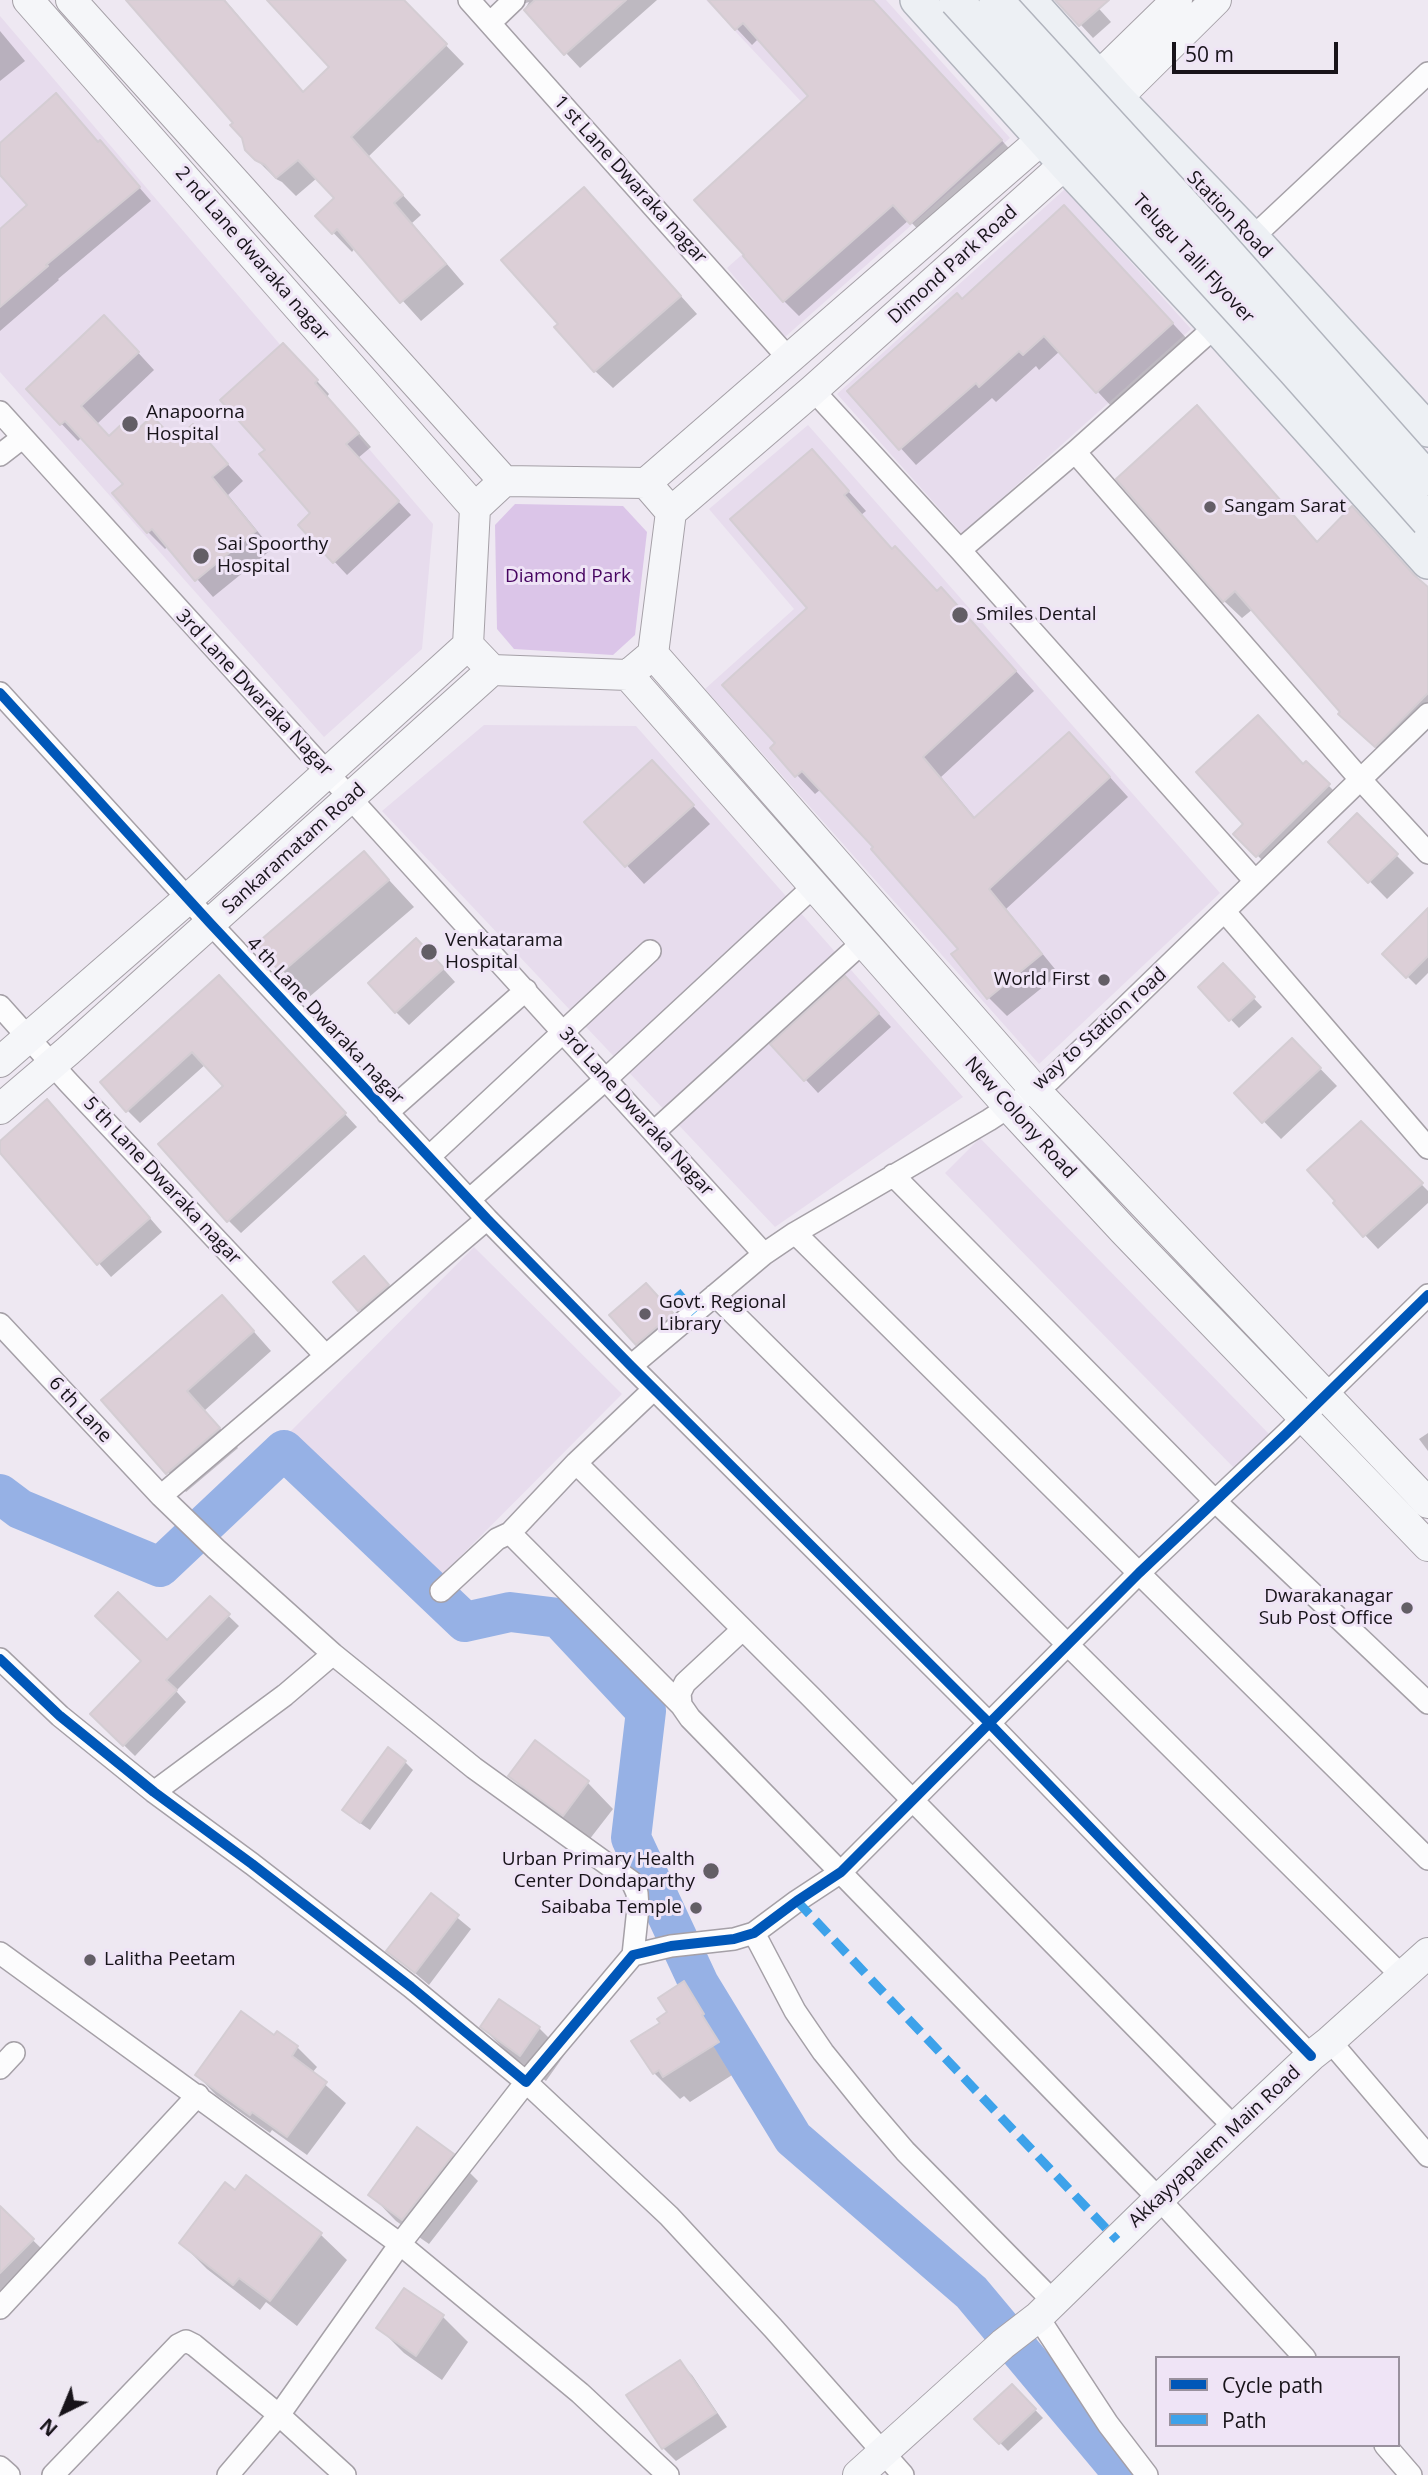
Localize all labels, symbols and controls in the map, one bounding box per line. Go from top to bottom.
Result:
scale bar [1176,28,1342,72]
text: 50 m [1185,40,1234,68]
street label: 1 st Lane Dwaraka nagar [549,91,711,269]
street label: 2 nd Lane dwaraka nagar [170,162,334,346]
street label: Station Road [1182,167,1276,263]
street label: Telugu Talli Flyover [1127,190,1259,328]
street label: Dimond Park Road [884,201,1022,329]
place label: Anapoorna Hospital [146,402,245,446]
marker: Anapoorna Hospital [120,414,140,434]
place label: Sangam Sarat [1224,496,1346,518]
marker: Sangam Sarat [1202,499,1218,515]
place label: Sai Spoorthy Hospital [217,534,328,578]
marker: Sai Spoorthy Hospital [191,546,211,566]
park label: Diamond Park [505,566,631,588]
place label: Smiles Dental [976,604,1096,626]
street label: 3rd Lane Dwaraka Nagar [171,605,337,781]
marker: Smiles Dental [950,605,970,625]
street label: Sankaramatam Road [218,779,370,919]
place label: Venkatarama Hospital [445,930,563,974]
street label: 4 th Lane Dwaraka nagar [241,933,409,1109]
marker: Venkatarama Hospital [419,942,439,962]
street label: way to Station road [1029,963,1171,1095]
place label: World First [994,969,1090,991]
marker: World First [1096,972,1112,988]
street label: 3rd Lane Dwaraka Nagar [554,1023,718,1201]
street label: New Colony Road [959,1053,1081,1183]
street label: 5 th Lane Dwaraka nagar [78,1093,246,1269]
place label: Govt. Regional Library [659,1292,786,1336]
marker: Govt. Regional Library [637,1306,653,1322]
street label: 6 th Lane [44,1372,116,1448]
place label: Dwarakanagar Sub Post Office [1259,1586,1393,1630]
marker: Dwarakanagar Sub Post Office [1399,1600,1415,1616]
place label: Urban Primary Health Center Dondaparthy [502,1849,695,1893]
marker: Urban Primary Health Center Dondaparthy [701,1861,721,1881]
place label: Saibaba Temple [541,1897,682,1919]
marker: Saibaba Temple [688,1900,704,1916]
place label: Lalitha Peetam [104,1949,236,1971]
marker: Lalitha Peetam [82,1952,98,1968]
street label: Akkayyapalem Main Road [1124,2061,1306,2233]
legend [1155,2356,1400,2447]
text: Cycle path [1222,2371,1323,2399]
north arrow [28,2377,98,2447]
text: Path [1222,2406,1267,2434]
text: N [34,2413,63,2442]

